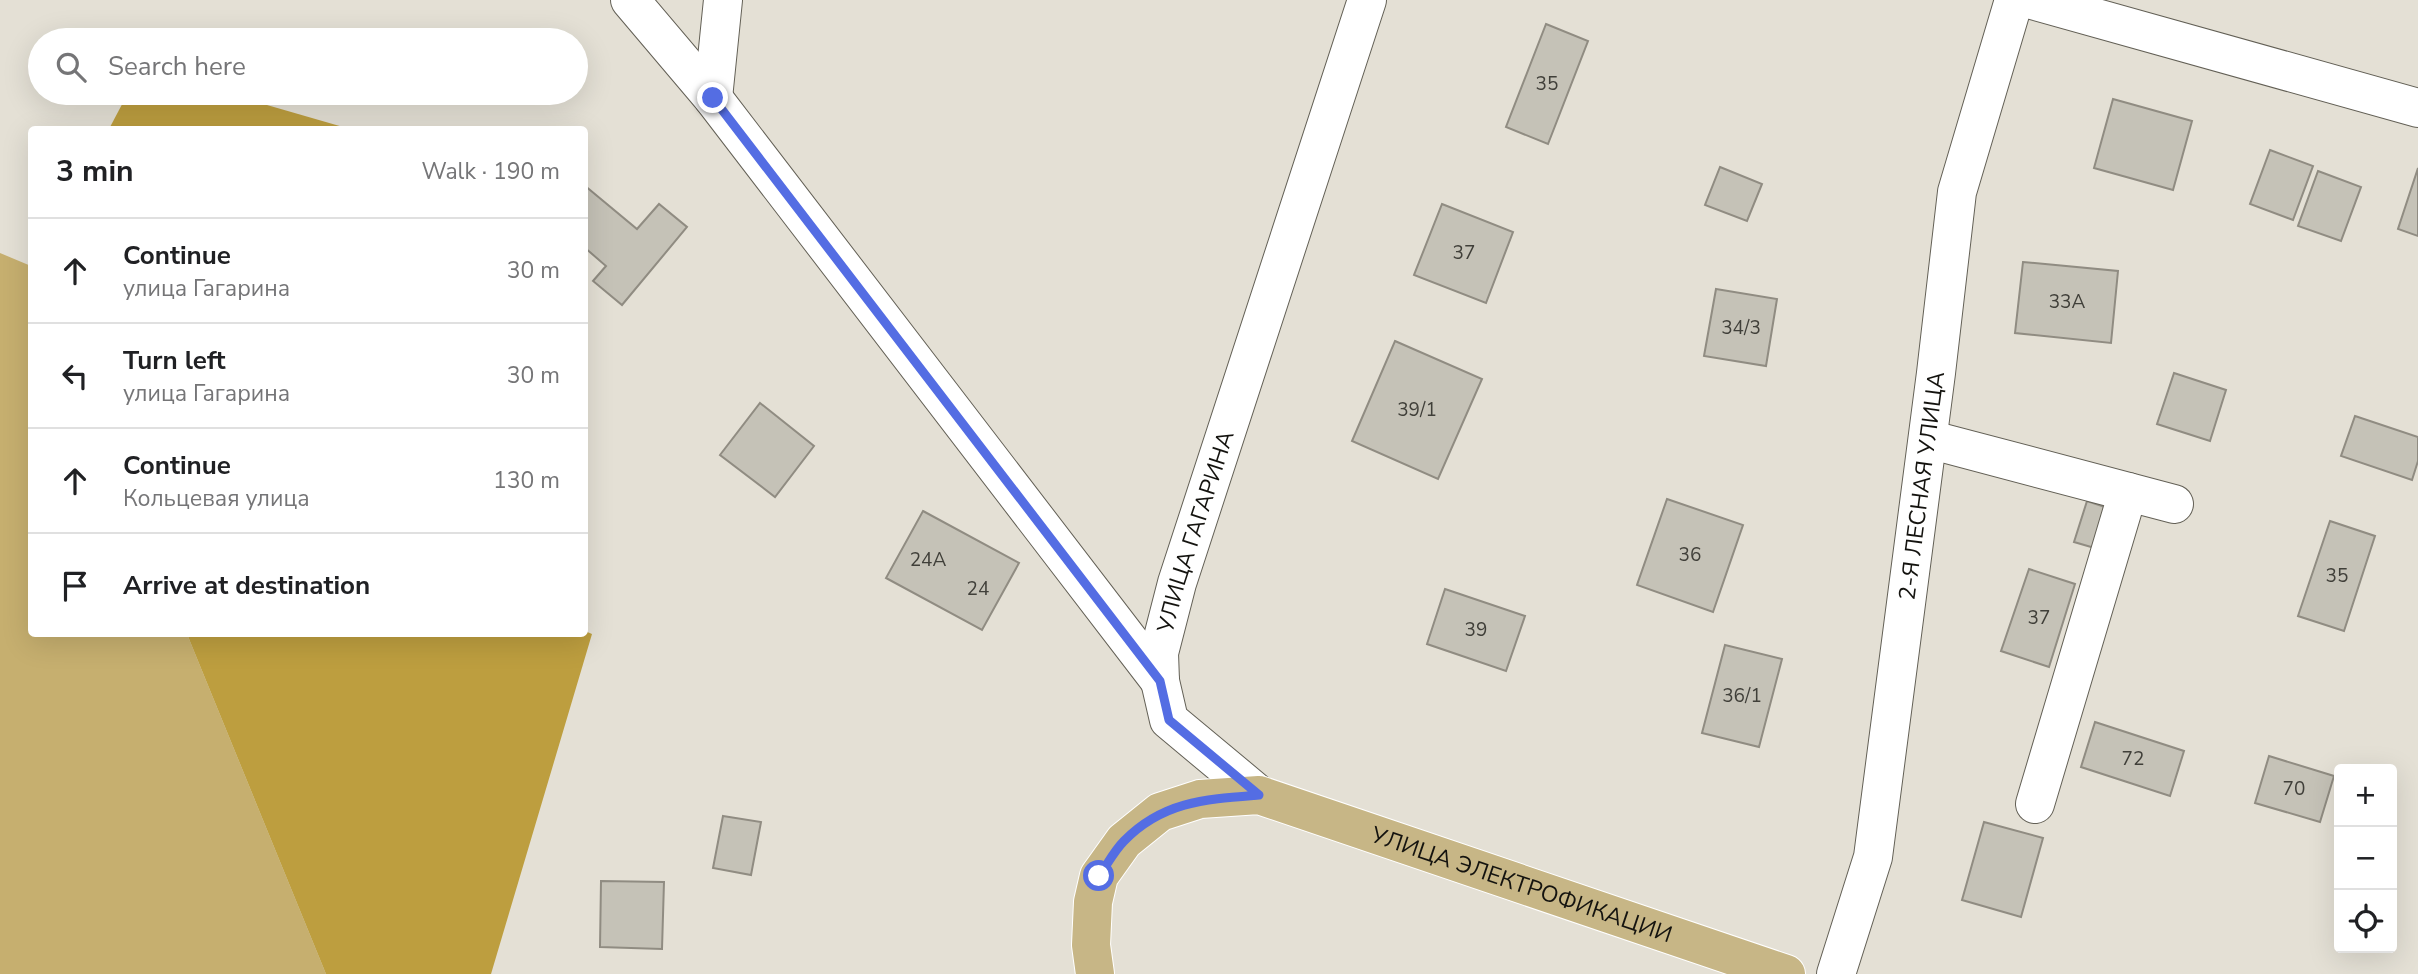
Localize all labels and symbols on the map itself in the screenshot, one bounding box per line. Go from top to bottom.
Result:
house number: 35 [1536,71,1558,97]
route end [697,82,728,113]
house number: 37 [1453,240,1475,266]
house number: 33А [2049,289,2085,315]
house number: 34/3 [1721,315,1761,341]
street label: 2-Я ЛЕСНАЯ УЛИЦА [1891,369,1952,602]
house number: 39/1 [1397,397,1437,423]
street label: УЛИЦА ГАГАРИНА [1149,426,1241,637]
house number: 36 [1679,542,1701,568]
house number: 24А [910,547,946,573]
house number: 35 [2326,563,2348,589]
house number: 24 [967,576,989,602]
house number: 37 [2028,605,2050,631]
house number: 39 [1465,617,1487,643]
house number: 36/1 [1722,683,1762,709]
house number: 72 [2122,746,2144,772]
house number: 70 [2283,776,2305,802]
street label: УЛИЦА ЭЛЕКТРОФИКАЦИИ [1366,818,1677,950]
route start [1083,860,1114,891]

